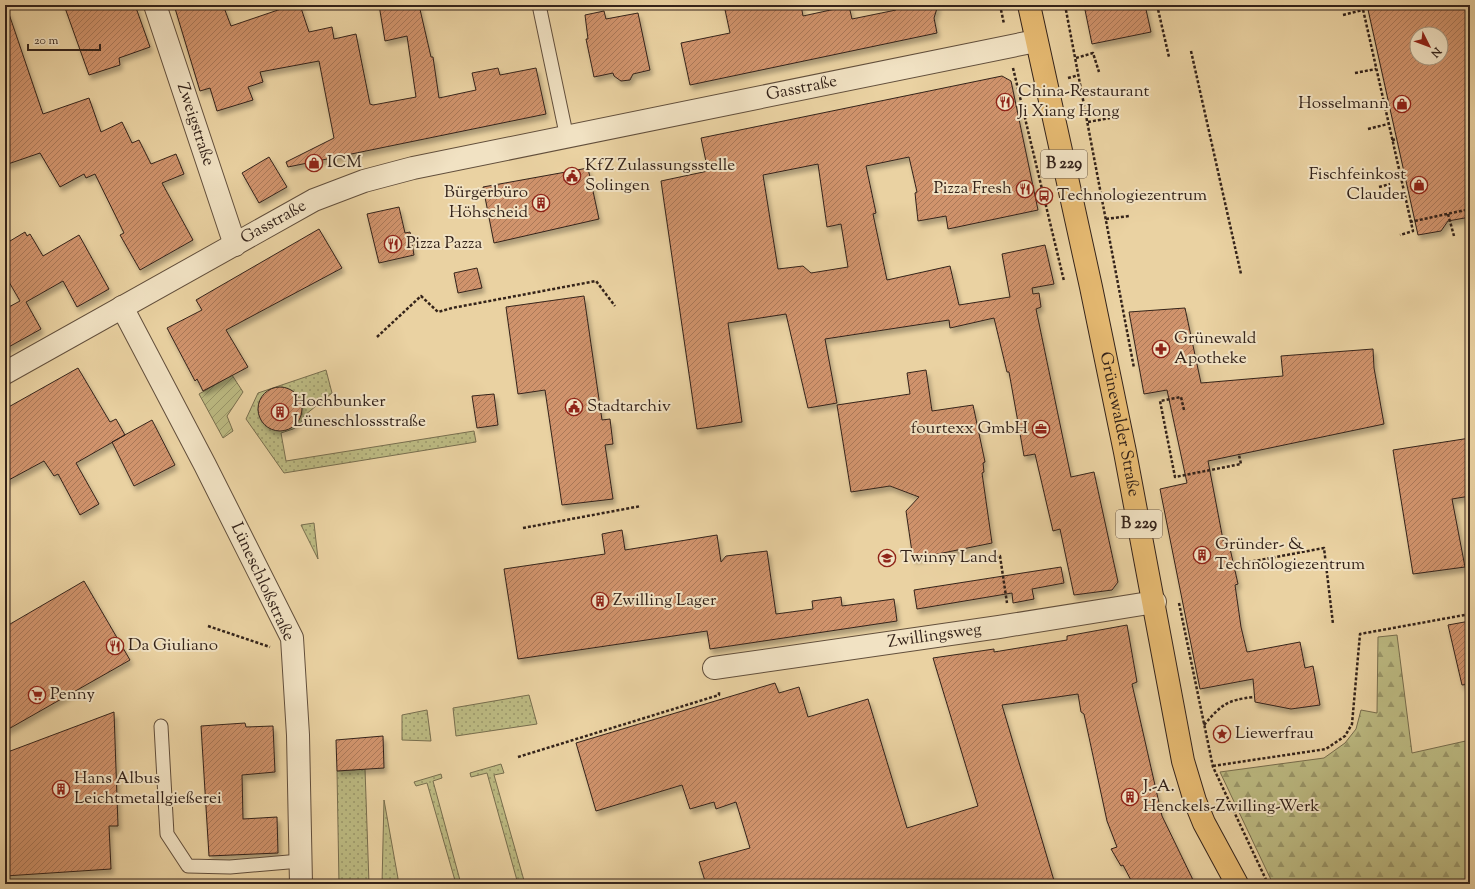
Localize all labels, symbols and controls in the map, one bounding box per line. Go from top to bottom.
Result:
scale bar [28,26,100,52]
north arrow [1409,26,1449,66]
text: 20 m [34,32,59,50]
text: N [1427,43,1445,61]
street label: Gasstraße [764,70,839,108]
street label: Zweigstraße [170,80,220,169]
place label: China-Restaurant Ji Xiang Hong [1017,80,1150,124]
restaurant icon: China-Restaurant Ji Xiang Hong [995,92,1015,112]
place label: Hosselmann [1298,92,1389,116]
shop icon: Hosselmann [1392,94,1412,114]
road number: B 229 [1041,150,1087,178]
place label: ICM [327,151,362,175]
shop icon: ICM [304,153,324,173]
place label: KfZ Zulassungsstelle Solingen [585,154,735,198]
place label: Fischfeinkost Clauder [1309,163,1407,207]
public building icon: KfZ Zulassungsstelle Solingen [562,166,582,186]
shop icon: Fischfeinkost Clauder [1409,175,1429,195]
place label: Pizza Fresh [933,177,1012,201]
restaurant icon: Pizza Fresh [1015,179,1035,199]
place label: Bürgerbüro Höhscheid [444,181,528,225]
place label: Technologiezentrum [1057,184,1207,208]
bus stop icon: Technologiezentrum [1034,186,1054,206]
building icon: Bürgerbüro Höhscheid [531,193,551,213]
street label: Gasstraße [236,194,311,251]
place label: Pizza Pazza [406,232,483,256]
restaurant icon: Pizza Pazza [383,234,403,254]
place label: Grünewald Apotheke [1174,327,1257,371]
pharmacy icon: Grünewald Apotheke [1151,339,1171,359]
street label: Grünewalder Straße [1093,350,1145,499]
place label: Hochbunker Lüneschlossstraße [293,390,426,434]
place label: Stadtarchiv [587,395,671,419]
public building icon: Stadtarchiv [564,397,584,417]
building icon: Hochbunker Lüneschlossstraße [270,402,290,422]
place label: fourtexx GmbH [911,417,1029,441]
office icon: fourtexx GmbH [1031,419,1051,439]
road number: B 229 [1116,510,1162,538]
street label: Lüneschloßstraße [224,519,300,645]
place label: Gründer- & Technologiezentrum [1215,533,1365,577]
building icon: Gründer- & Technologiezentrum [1192,545,1212,565]
place label: Twinny Land [900,546,998,570]
school or university icon: Twinny Land [877,548,897,568]
place label: Zwilling Lager [613,589,717,613]
building icon: Zwilling Lager [590,591,610,611]
street label: Zwillingsweg [886,618,983,655]
place label: Da Giuliano [128,634,218,658]
restaurant icon: Da Giuliano [105,636,125,656]
place label: Penny [50,683,95,707]
supermarket icon: Penny [27,685,47,705]
place label: Liewerfrau [1235,722,1314,746]
place icon: Liewerfrau [1212,724,1232,744]
place label: Hans Albus Leichtmetallgießerei [74,767,222,811]
place label: J.-A. Henckels-Zwilling-Werk [1142,775,1320,819]
building icon: Hans Albus Leichtmetallgießerei [51,779,71,799]
building icon: J.-A. Henckels-Zwilling-Werk [1120,787,1140,807]

